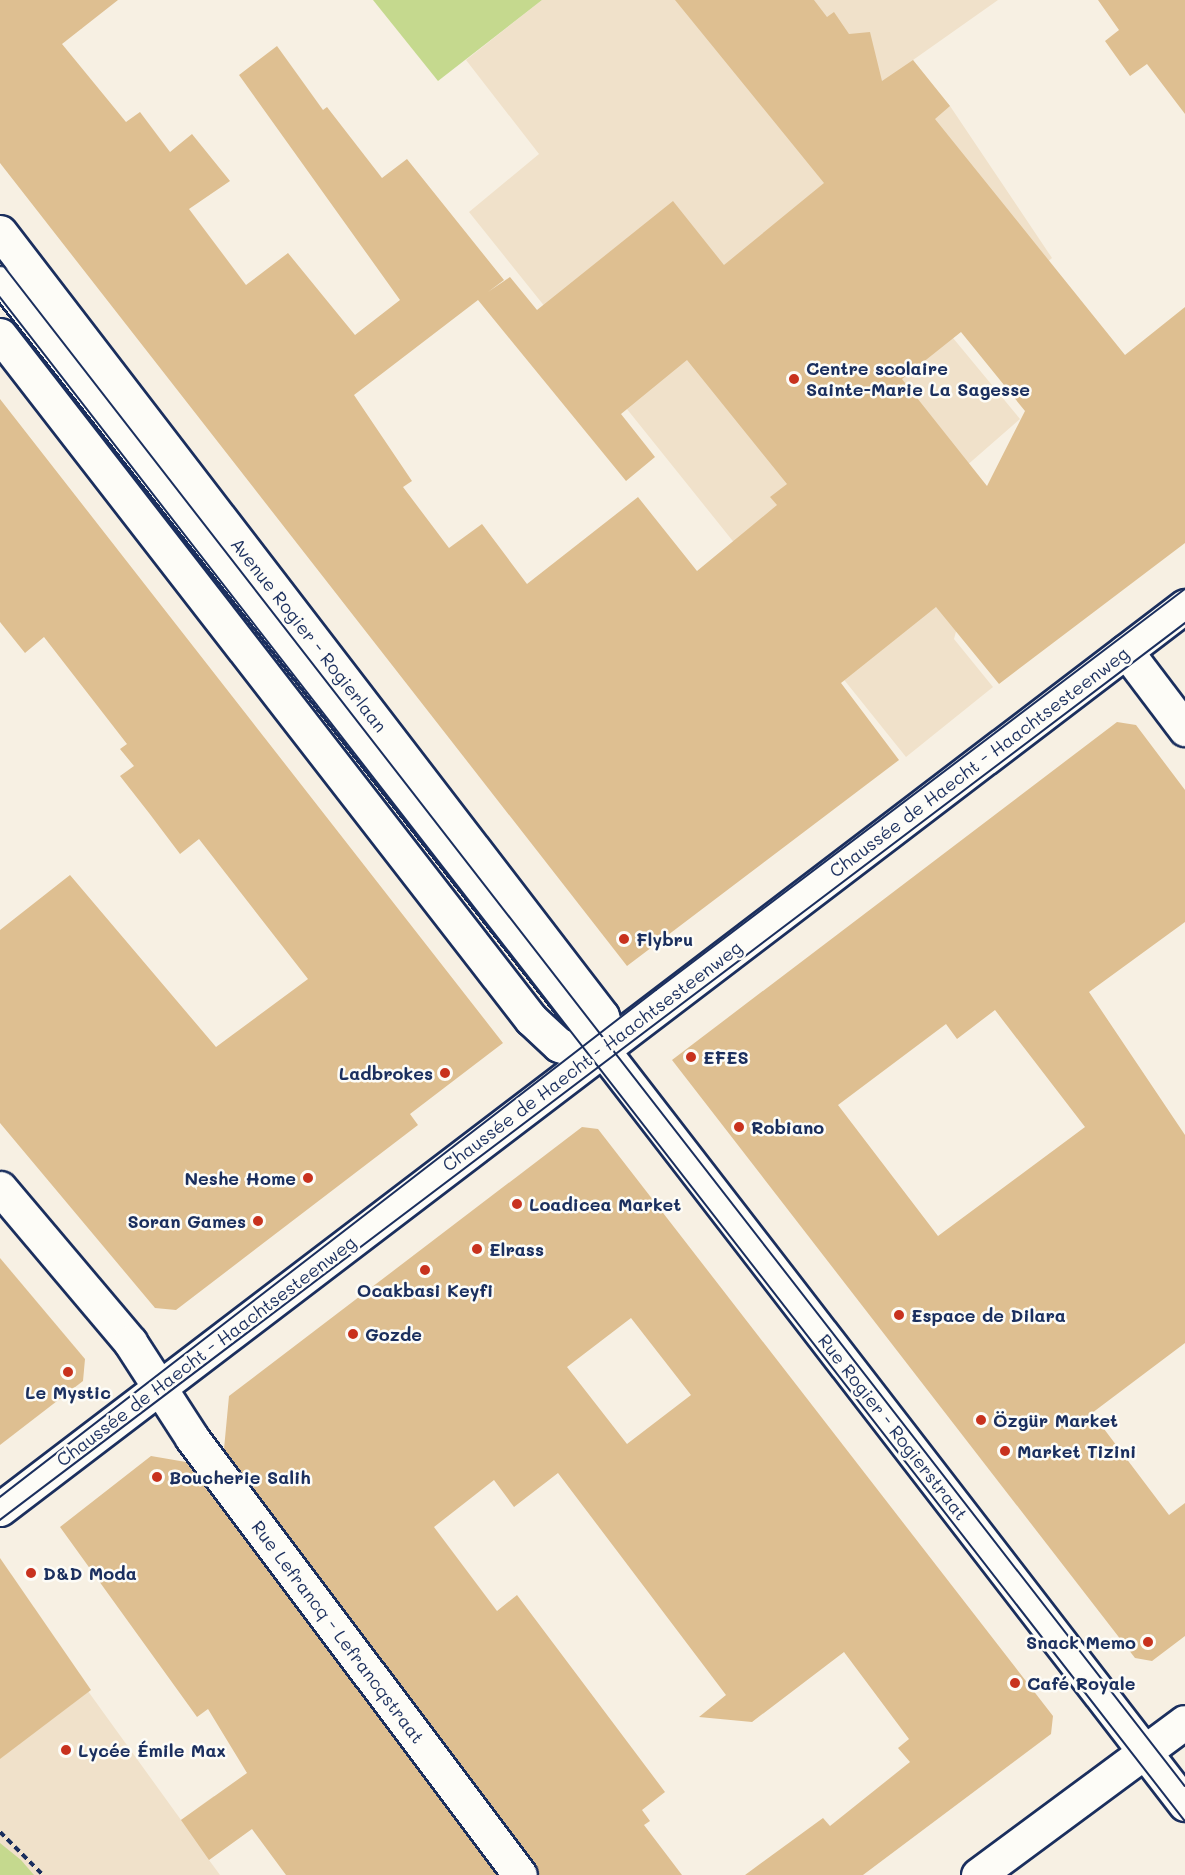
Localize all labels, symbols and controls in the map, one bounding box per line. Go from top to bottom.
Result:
place label: Centre scolaire Sainte-Marie La Sagesse [806,358,1030,400]
marker: Centre scolaire Sainte-Marie La Sagesse [787,372,801,386]
street label: Avenue Rogier - Rogierlaan [226,533,392,737]
street label: Chaussée de Haecht - Haachtsesteenweg [825,642,1133,882]
place label: Flybru [636,928,693,950]
marker: Flybru [617,932,631,946]
street label: Chaussée de Haecht - Haachtsesteenweg [438,936,746,1176]
place label: EFES [703,1046,749,1068]
marker: EFES [684,1050,698,1064]
place label: Ladbrokes [339,1062,433,1084]
marker: Ladbrokes [438,1066,452,1080]
place label: Robiano [751,1116,824,1138]
marker: Robiano [732,1120,746,1134]
place label: Neshe Home [184,1167,296,1189]
marker: Neshe Home [301,1171,315,1185]
place label: Loadicea Market [529,1193,681,1215]
marker: Loadicea Market [510,1197,524,1211]
place label: Soran Games [128,1210,246,1232]
marker: Soran Games [251,1214,265,1228]
street label: Chaussée de Haecht - Haachtsesteenweg [52,1231,360,1471]
place label: Elrass [489,1238,544,1260]
marker: Elrass [470,1242,484,1256]
marker: Ocakbasi Keyfi [418,1263,432,1277]
place label: Ocakbasi Keyfi [357,1279,493,1301]
place label: Espace de Dilara [911,1304,1066,1326]
marker: Espace de Dilara [892,1308,906,1322]
place label: Gozde [365,1323,422,1345]
marker: Gozde [346,1327,360,1341]
street label: Rue Rogier - Rogierstraat [814,1330,972,1524]
marker: Le Mystic [61,1365,75,1379]
place label: Le Mystic [25,1381,111,1403]
place label: Özgür Market [993,1409,1118,1431]
marker: Özgür Market [974,1413,988,1427]
place label: Market Tizini [1017,1440,1136,1462]
marker: Market Tizini [998,1444,1012,1458]
place label: Boucherie Salih [169,1466,311,1488]
marker: Boucherie Salih [150,1470,164,1484]
street label: Rue Lefrancq - Lefrancqstraat [247,1516,429,1748]
place label: D&D Moda [43,1562,137,1584]
marker: D&D Moda [24,1566,38,1580]
place label: Snack Memo [1026,1631,1136,1653]
marker: Snack Memo [1141,1635,1155,1649]
place label: Café Royale [1027,1672,1135,1694]
marker: Café Royale [1008,1676,1022,1690]
place label: Lycée Émile Max [78,1739,226,1761]
marker: Lycée Émile Max [59,1743,73,1757]

